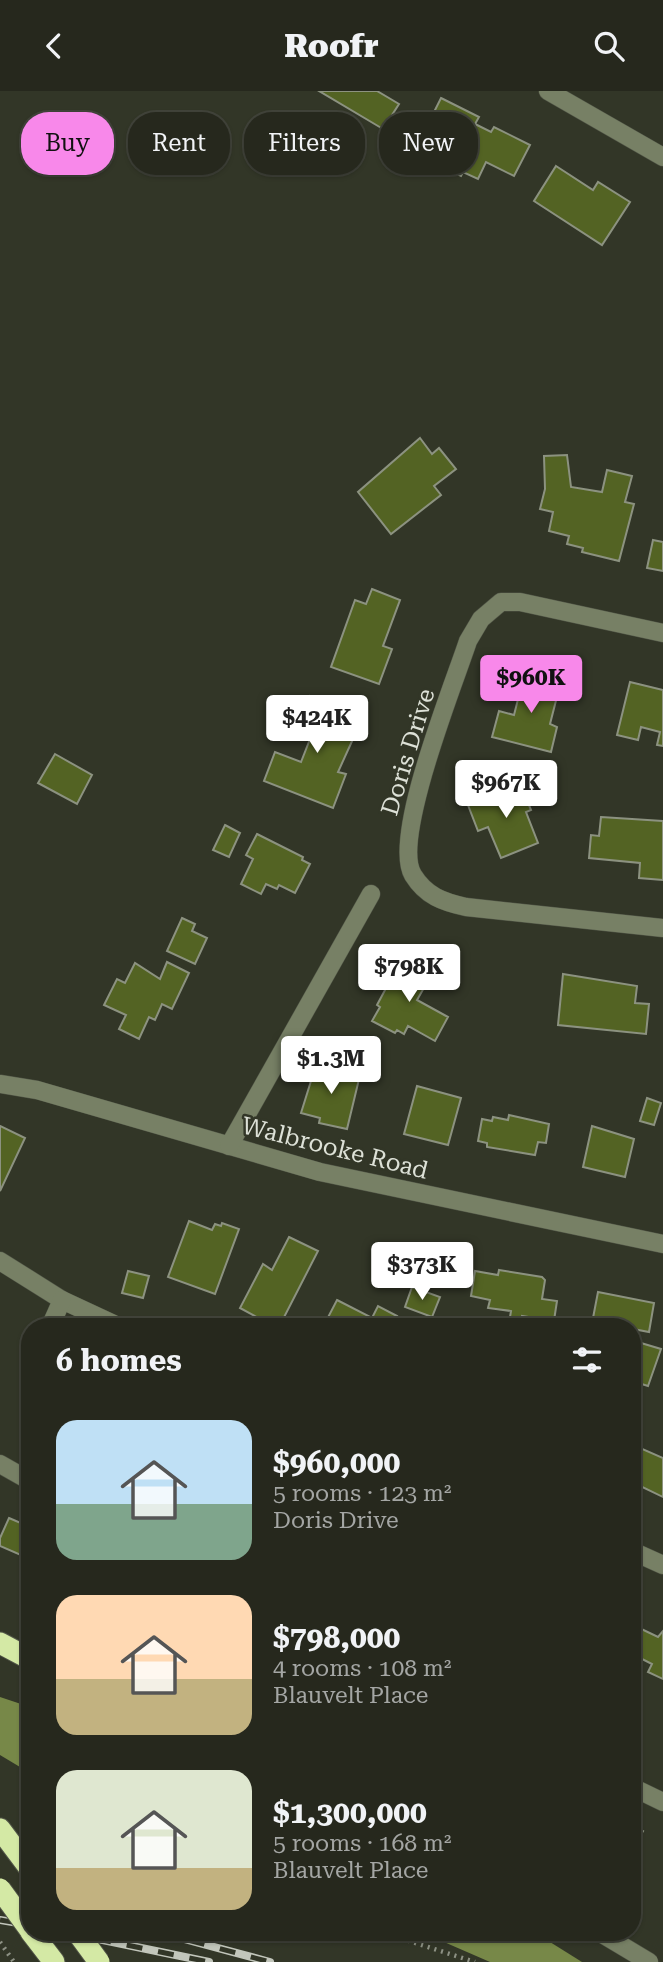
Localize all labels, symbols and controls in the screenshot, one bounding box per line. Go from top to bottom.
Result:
icon: back [35,27,73,65]
text: Roofr [284,27,379,65]
icon: search [590,27,628,65]
chip: Buy [21,112,114,175]
chip: Rent [128,112,230,175]
chip: Filters [244,112,365,175]
chip: New [379,112,478,175]
pin: $960K [482,655,580,715]
text: $960K [496,664,566,691]
street label: Doris Drive [375,685,441,819]
pin: $424K [268,695,366,755]
text: $424K [282,704,352,731]
pin: $967K [457,761,555,820]
text: $967K [471,769,541,796]
pin: $798K [360,944,458,1004]
text: $798K [374,953,444,980]
pin: $1.3M [282,1037,380,1096]
text: $1.3M [297,1045,365,1072]
street label: Walbrooke Road [239,1111,431,1185]
pin: $373K [373,1243,471,1302]
text: $373K [387,1251,457,1278]
icon: filters [568,1341,606,1379]
text: 6 homes [56,1343,182,1378]
text: $960,000 [273,1445,400,1480]
icon: home [112,1448,196,1532]
text: 5 rooms · 123 m² [273,1480,451,1507]
text: Doris Drive [273,1507,399,1534]
text: $798,000 [273,1620,400,1655]
icon: home [112,1623,196,1707]
text: 4 rooms · 108 m² [273,1655,451,1682]
text: Blauvelt Place [273,1682,428,1709]
text: $1,300,000 [273,1795,427,1830]
icon: home [112,1798,196,1882]
text: 5 rooms · 168 m² [273,1830,451,1857]
text: Blauvelt Place [273,1857,428,1884]

